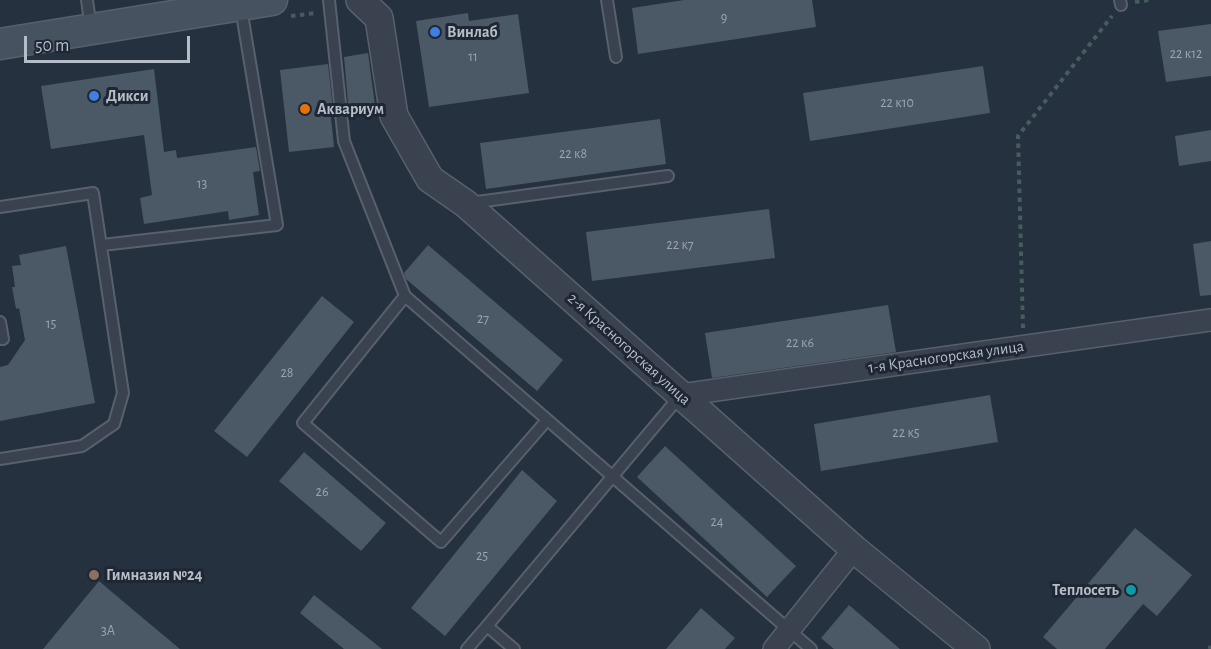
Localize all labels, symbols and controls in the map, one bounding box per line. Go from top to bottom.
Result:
house number: 9 [721,10,727,26]
place label: Винлаб [447,22,498,42]
scale bar [27,24,194,62]
marker: Винлаб [428,25,442,39]
text: 50 m [35,37,69,55]
house number: 22 к12 [1170,46,1202,62]
house number: 11 [468,49,478,65]
place label: Дикси [106,86,148,106]
marker: Дикси [87,89,101,103]
house number: 22 к10 [880,95,914,111]
place label: Аквариум [317,99,384,119]
marker: Аквариум [298,102,312,116]
house number: 22 к8 [559,146,587,162]
house number: 13 [197,176,207,192]
house number: 22 к7 [666,237,694,253]
street label: 2-я Красногорская улица [564,289,694,409]
house number: 27 [477,311,489,327]
house number: 15 [46,316,56,332]
house number: 22 к6 [786,335,814,351]
street label: 1-я Красногорская улица [867,337,1025,377]
house number: 28 [280,365,294,381]
house number: 22 к5 [892,425,920,441]
house number: 26 [316,484,328,500]
house number: 24 [710,514,724,530]
house number: 25 [476,548,488,564]
place label: Гимназия №24 [106,565,203,585]
marker: Гимназия №24 [87,568,101,582]
place label: Теплосеть [1052,580,1119,600]
marker: Теплосеть [1124,583,1138,597]
house number: 3А [101,623,115,639]

